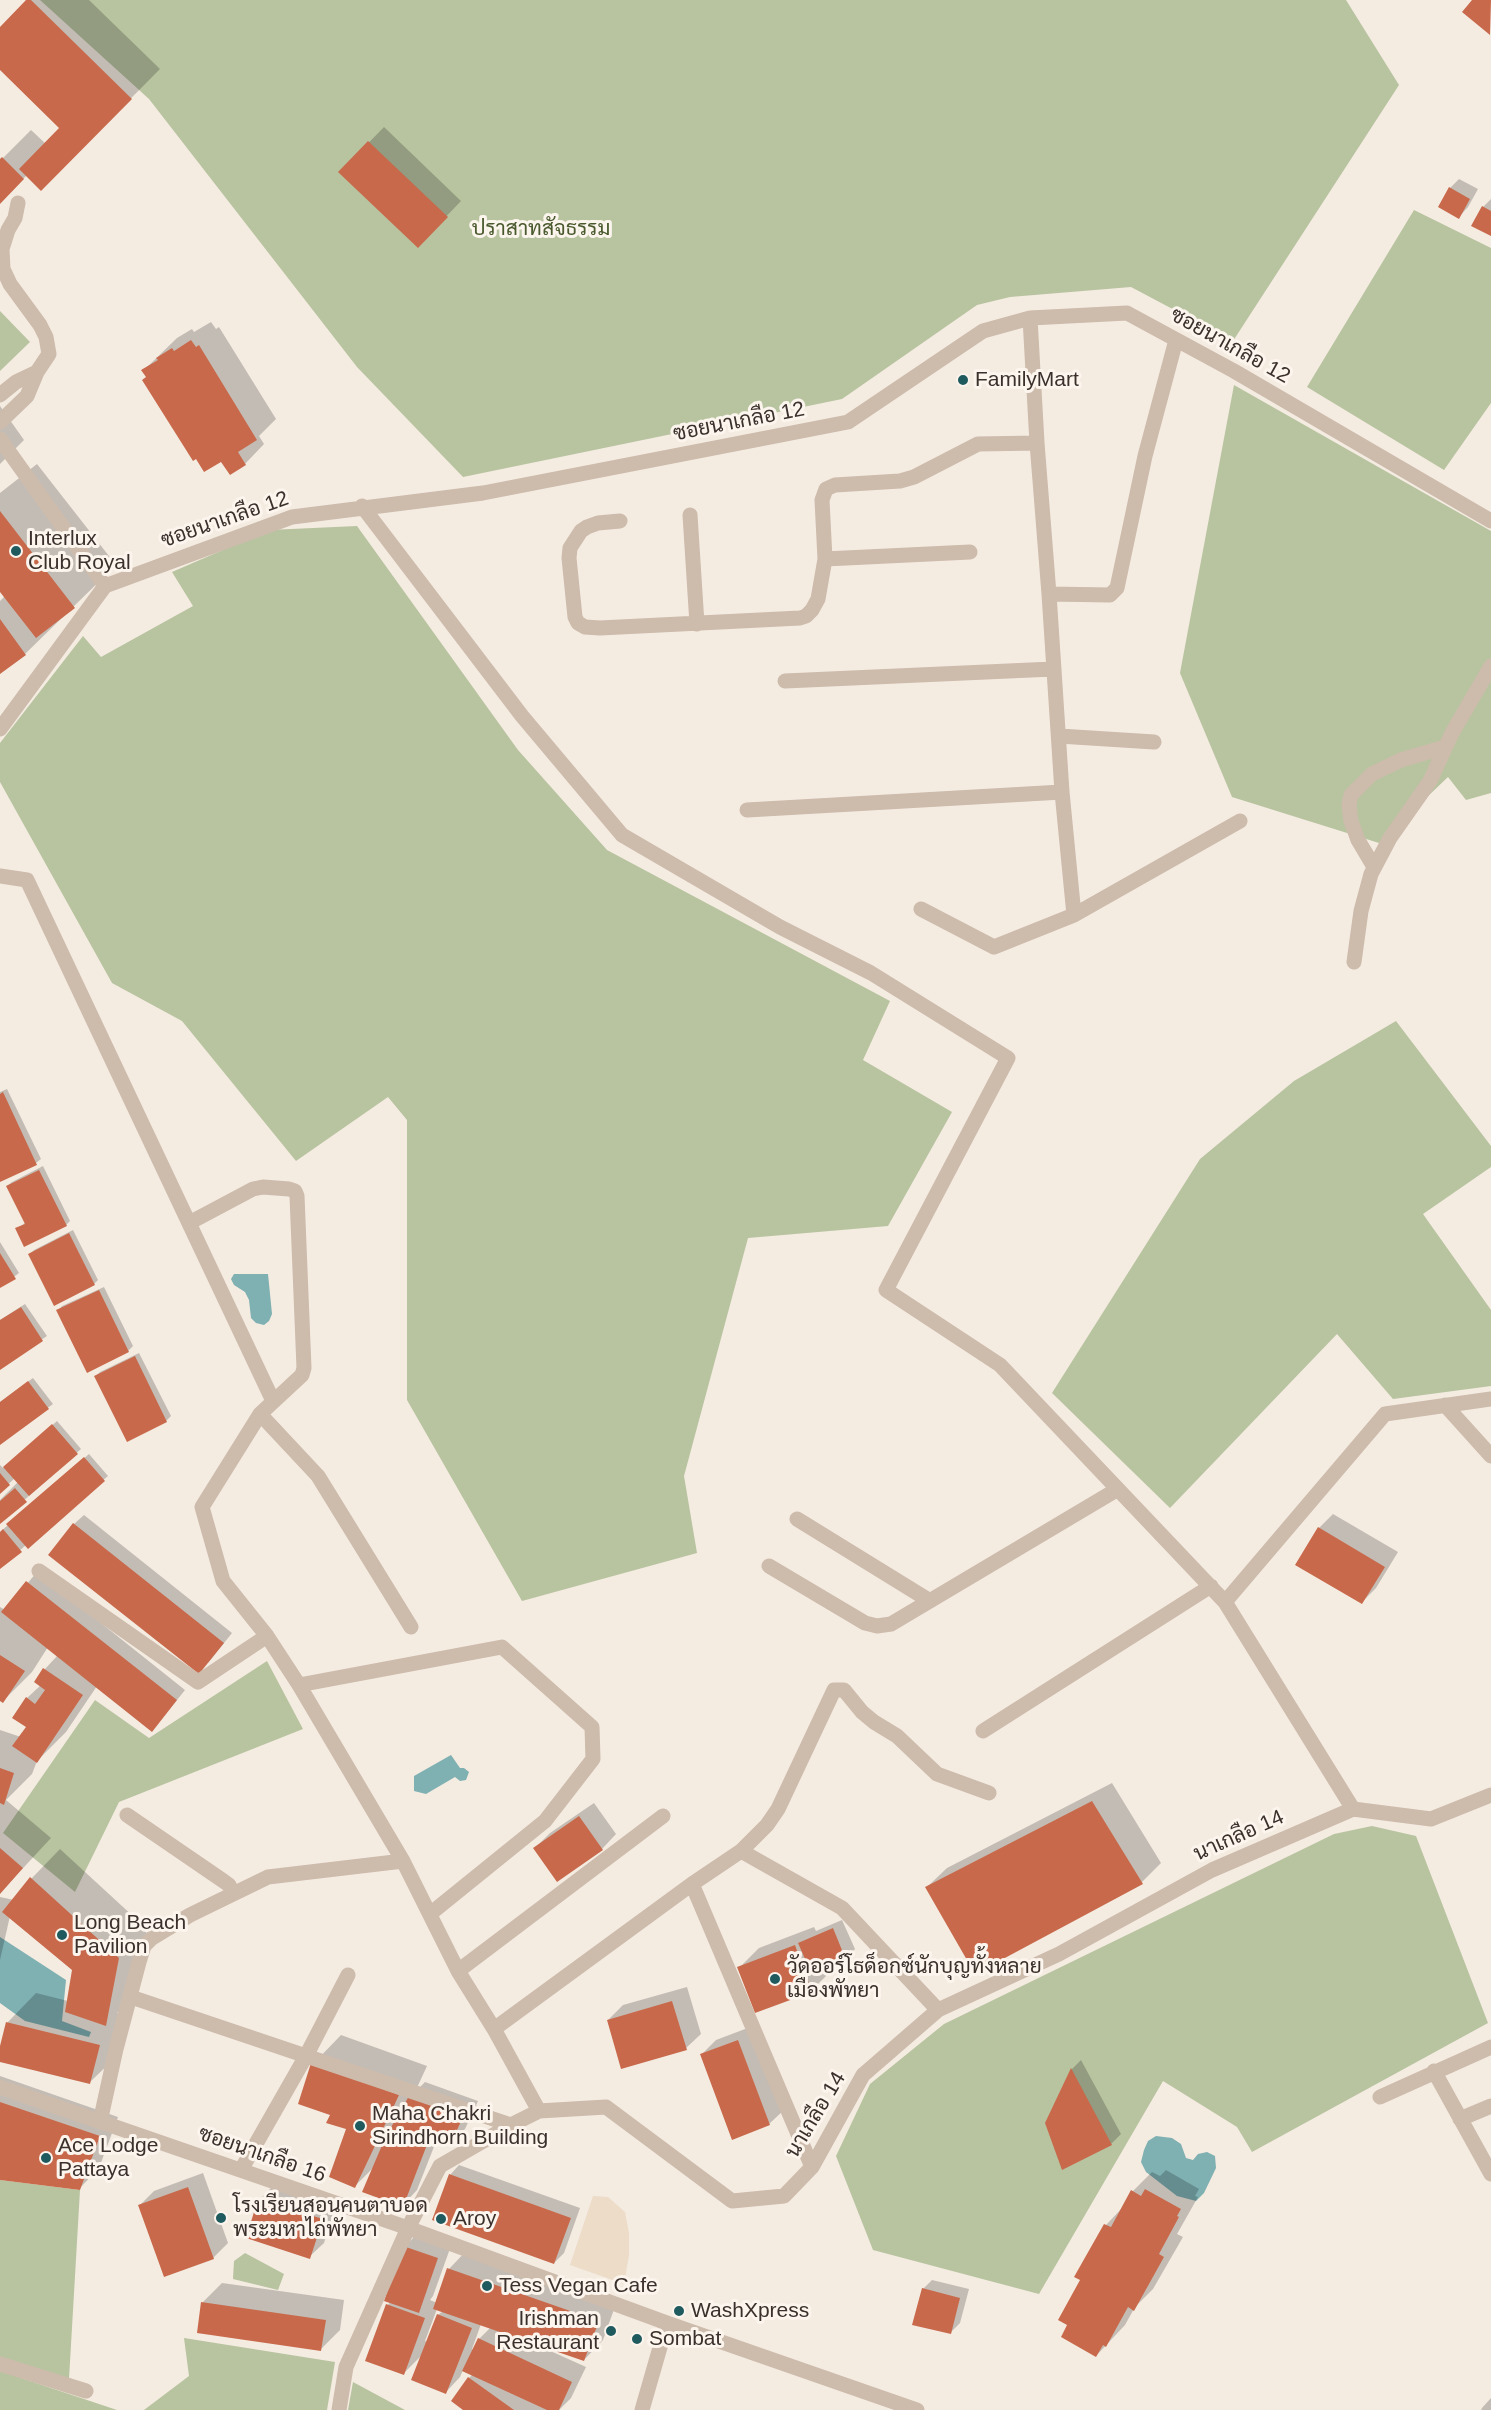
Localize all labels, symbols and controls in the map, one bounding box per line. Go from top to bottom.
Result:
park label: ปราสาทสัจธรรม [472,216,610,242]
street label: ซอยนาเกลือ 12 [1166,303,1294,389]
place label: FamilyMart [975,367,1079,393]
marker: FamilyMart [956,373,970,387]
street label: ซอยนาเกลือ 12 [671,397,807,447]
street label: ซอยนาเกลือ 12 [158,486,292,554]
place label: Interlux Club Royal [28,526,131,576]
marker: Interlux Club Royal [9,544,23,558]
street label: นาเกลือ 14 [1190,1805,1288,1867]
place label: Long Beach Pavilion [74,1910,186,1960]
marker: Long Beach Pavilion [55,1928,69,1942]
place label: วัดออร์โธด็อกซ์นักบุญทั้งหลาย เมืองพัทยา [787,1954,1042,2004]
marker: วัดออร์โธด็อกซ์นักบุญทั้งหลาย เมืองพัทยา [768,1972,782,1986]
street label: นาเกลือ 14 [781,2067,851,2163]
place label: Maha Chakri Sirindhorn Building [372,2101,548,2151]
marker: Maha Chakri Sirindhorn Building [353,2119,367,2133]
street label: ซอยนาเกลือ 16 [195,2121,329,2189]
place label: Ace Lodge Pattaya [58,2133,158,2183]
marker: Ace Lodge Pattaya [39,2151,53,2165]
place label: โรงเรียนสอนคนตาบอด พระมหาไถ่พัทยา [233,2193,428,2243]
place label: Aroy [453,2206,496,2232]
marker: โรงเรียนสอนคนตาบอด พระมหาไถ่พัทยา [214,2211,228,2225]
marker: Aroy [434,2212,448,2226]
place label: Tess Vegan Cafe [499,2273,658,2299]
marker: Tess Vegan Cafe [480,2279,494,2293]
place label: WashXpress [691,2298,809,2324]
marker: WashXpress [672,2304,686,2318]
place label: Irishman Restaurant [496,2306,599,2356]
marker: Irishman Restaurant [604,2324,618,2338]
place label: Sombat [649,2326,721,2352]
marker: Sombat [630,2332,644,2346]

